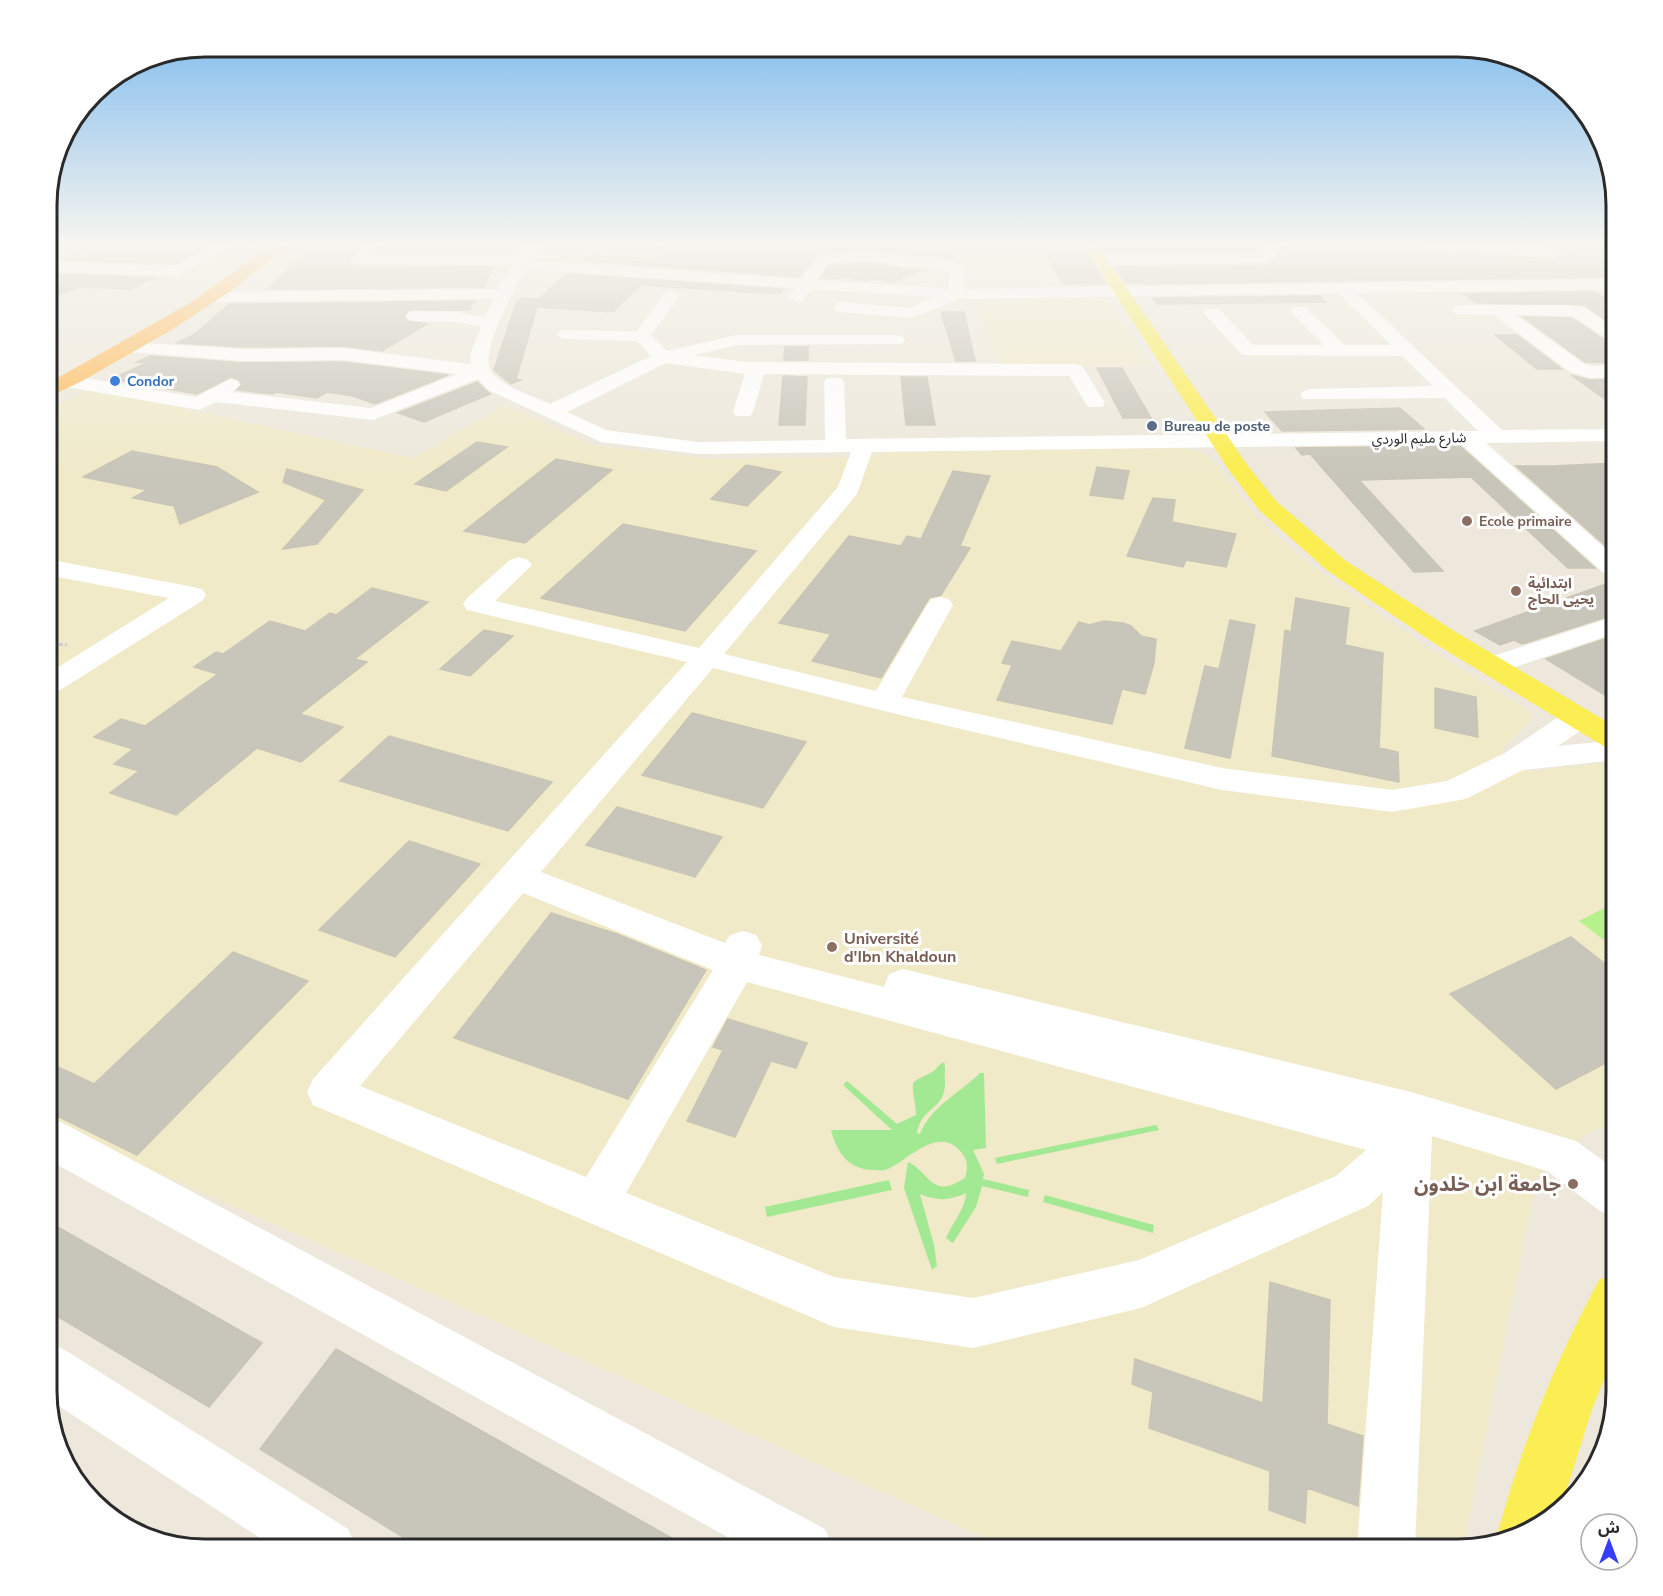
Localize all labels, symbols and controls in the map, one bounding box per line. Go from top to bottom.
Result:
place label: Condor [127,372,175,391]
marker: Condor [108,374,122,388]
place label: Bureau de poste [1164,417,1271,436]
marker: Bureau de poste [1145,419,1159,433]
street label: شارع مليم الوردي [1371,428,1467,450]
place label: Ecole primaire [1479,512,1572,531]
marker: Ecole primaire [1460,514,1474,528]
place label: ابتدائية يحيى الحاج [1528,574,1594,610]
marker: ابتدائية يحيى الحاج [1509,584,1523,598]
place label: Université d'Ibn Khaldoun [844,928,956,968]
marker: Université d'Ibn Khaldoun [825,940,839,954]
place label: جامعة ابن خلدون [1414,1171,1561,1198]
marker: جامعة ابن خلدون [1566,1177,1580,1191]
north arrow [1579,1512,1639,1572]
text: ش [1598,1517,1620,1539]

